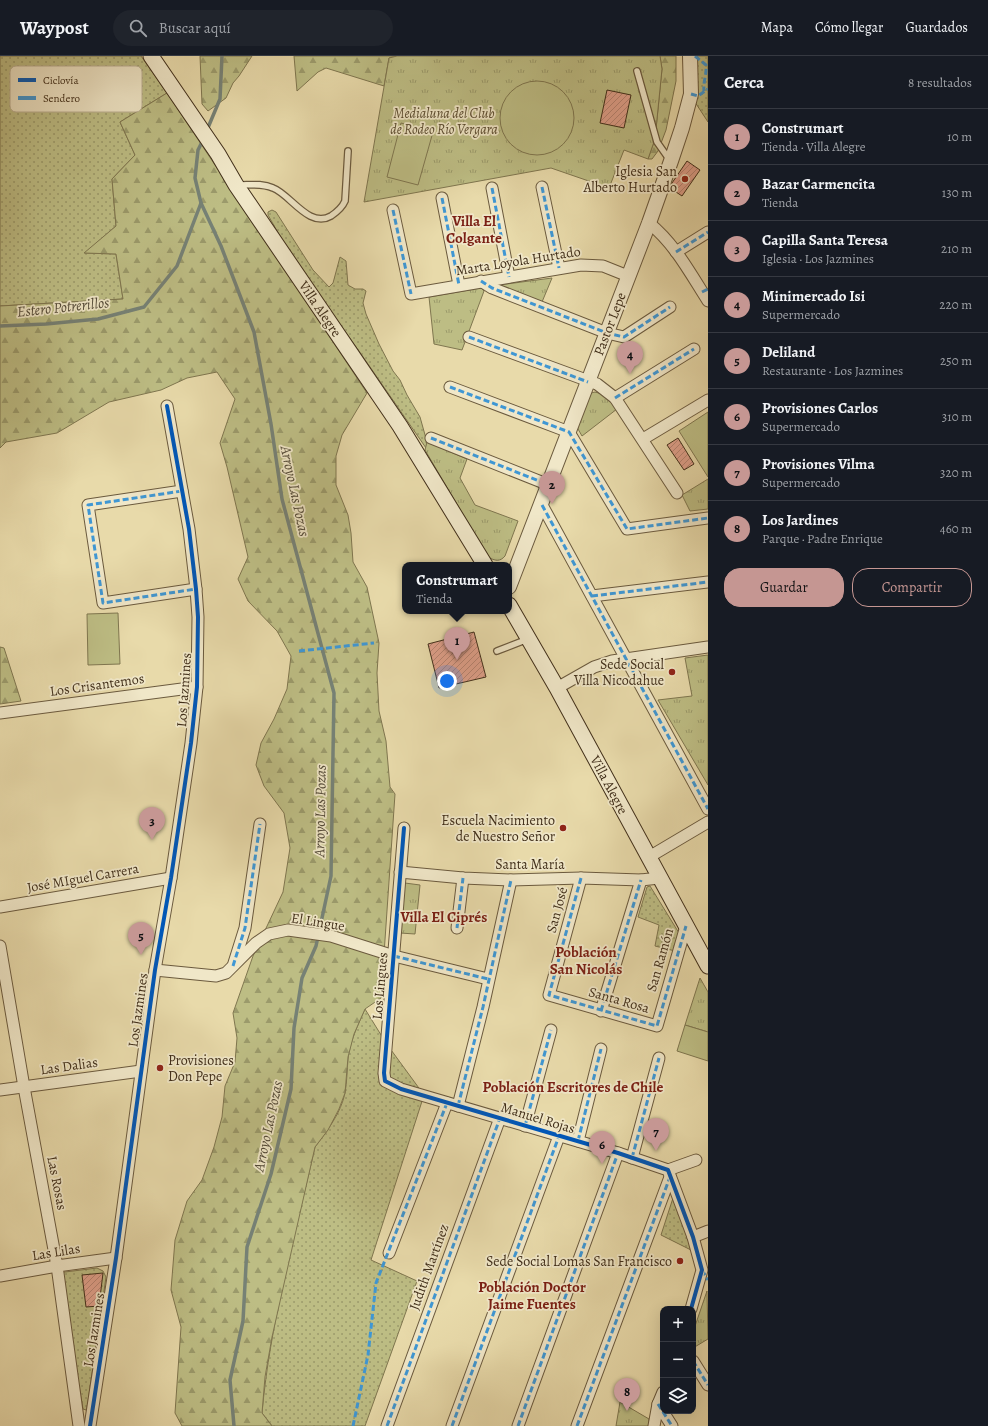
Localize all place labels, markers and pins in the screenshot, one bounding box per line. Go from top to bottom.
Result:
place label: Iglesia San Alberto Hurtado [582,162,677,197]
marker: Iglesia San Alberto Hurtado [680,174,690,184]
pin: 4 [617,341,643,374]
pin: 2 [539,471,565,504]
pin: 1 [444,627,470,660]
place label: Sede Social Villa Nicodahue [573,655,665,690]
marker: Sede Social Villa Nicodahue [667,667,677,677]
pin: 3 [139,807,165,840]
place label: Escuela Nacimiento de Nuestro Señor [441,811,556,846]
marker: Escuela Nacimiento de Nuestro Señor [558,823,568,833]
pin: 5 [128,922,154,955]
place label: Provisiones Don Pepe [168,1051,234,1086]
marker: Provisiones Don Pepe [155,1063,165,1073]
pin: 7 [643,1118,669,1151]
pin: 6 [589,1131,615,1164]
place label: Sede Social Lomas San Francisco [486,1252,672,1271]
marker: Sede Social Lomas San Francisco [675,1256,685,1266]
pin: 8 [614,1378,640,1411]

